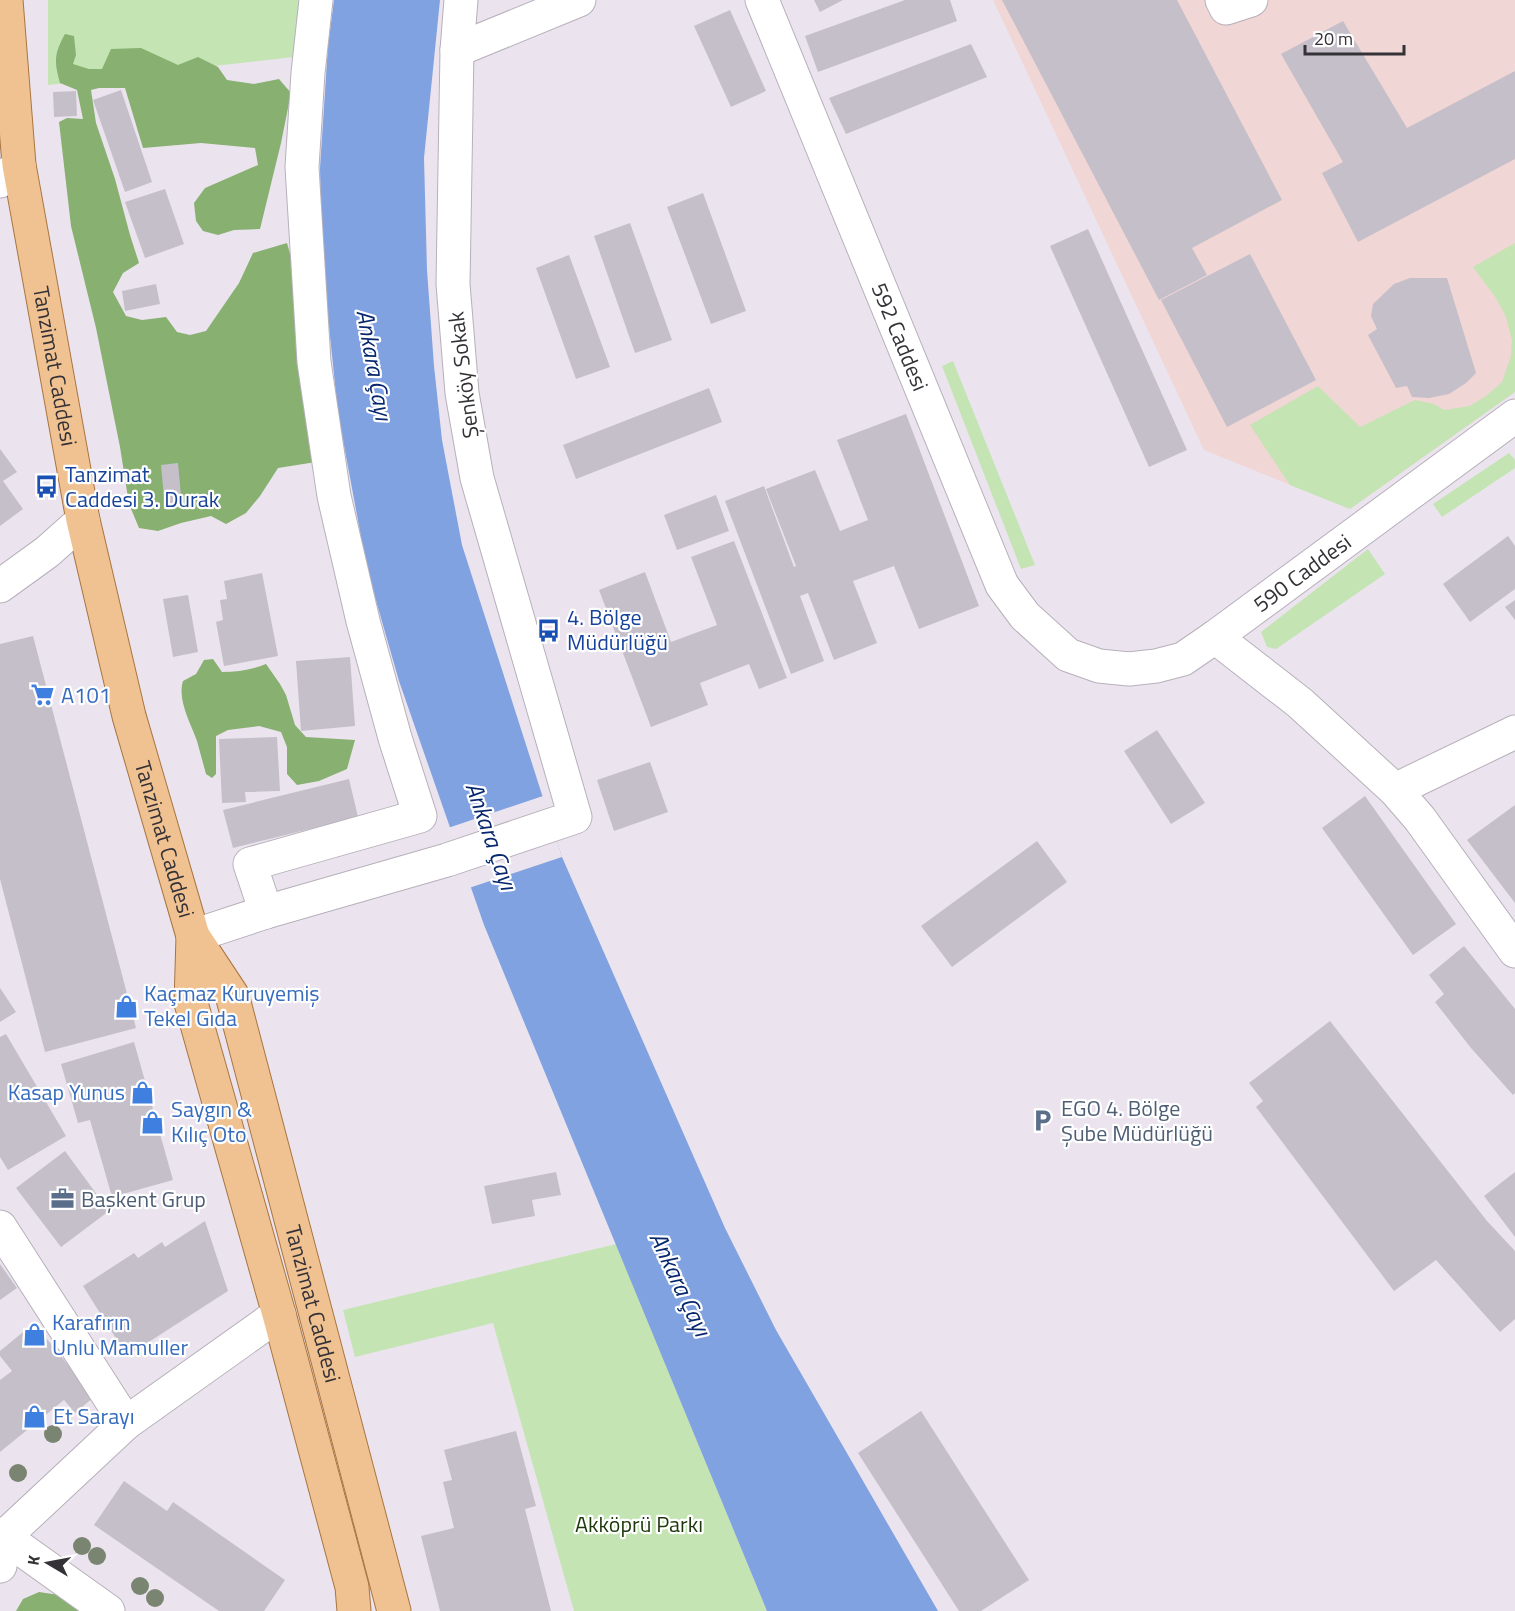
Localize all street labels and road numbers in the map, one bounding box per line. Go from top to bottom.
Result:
street label: 592 Caddesi [863,277,938,396]
street label: Tanzimat Caddesi [24,284,86,449]
street label: Şenköy Sokak [438,309,488,440]
street label: 590 Caddesi [1246,525,1358,620]
street label: Tanzimat Caddesi [126,757,204,922]
street label: Tanzimat Caddesi [276,1221,350,1386]

